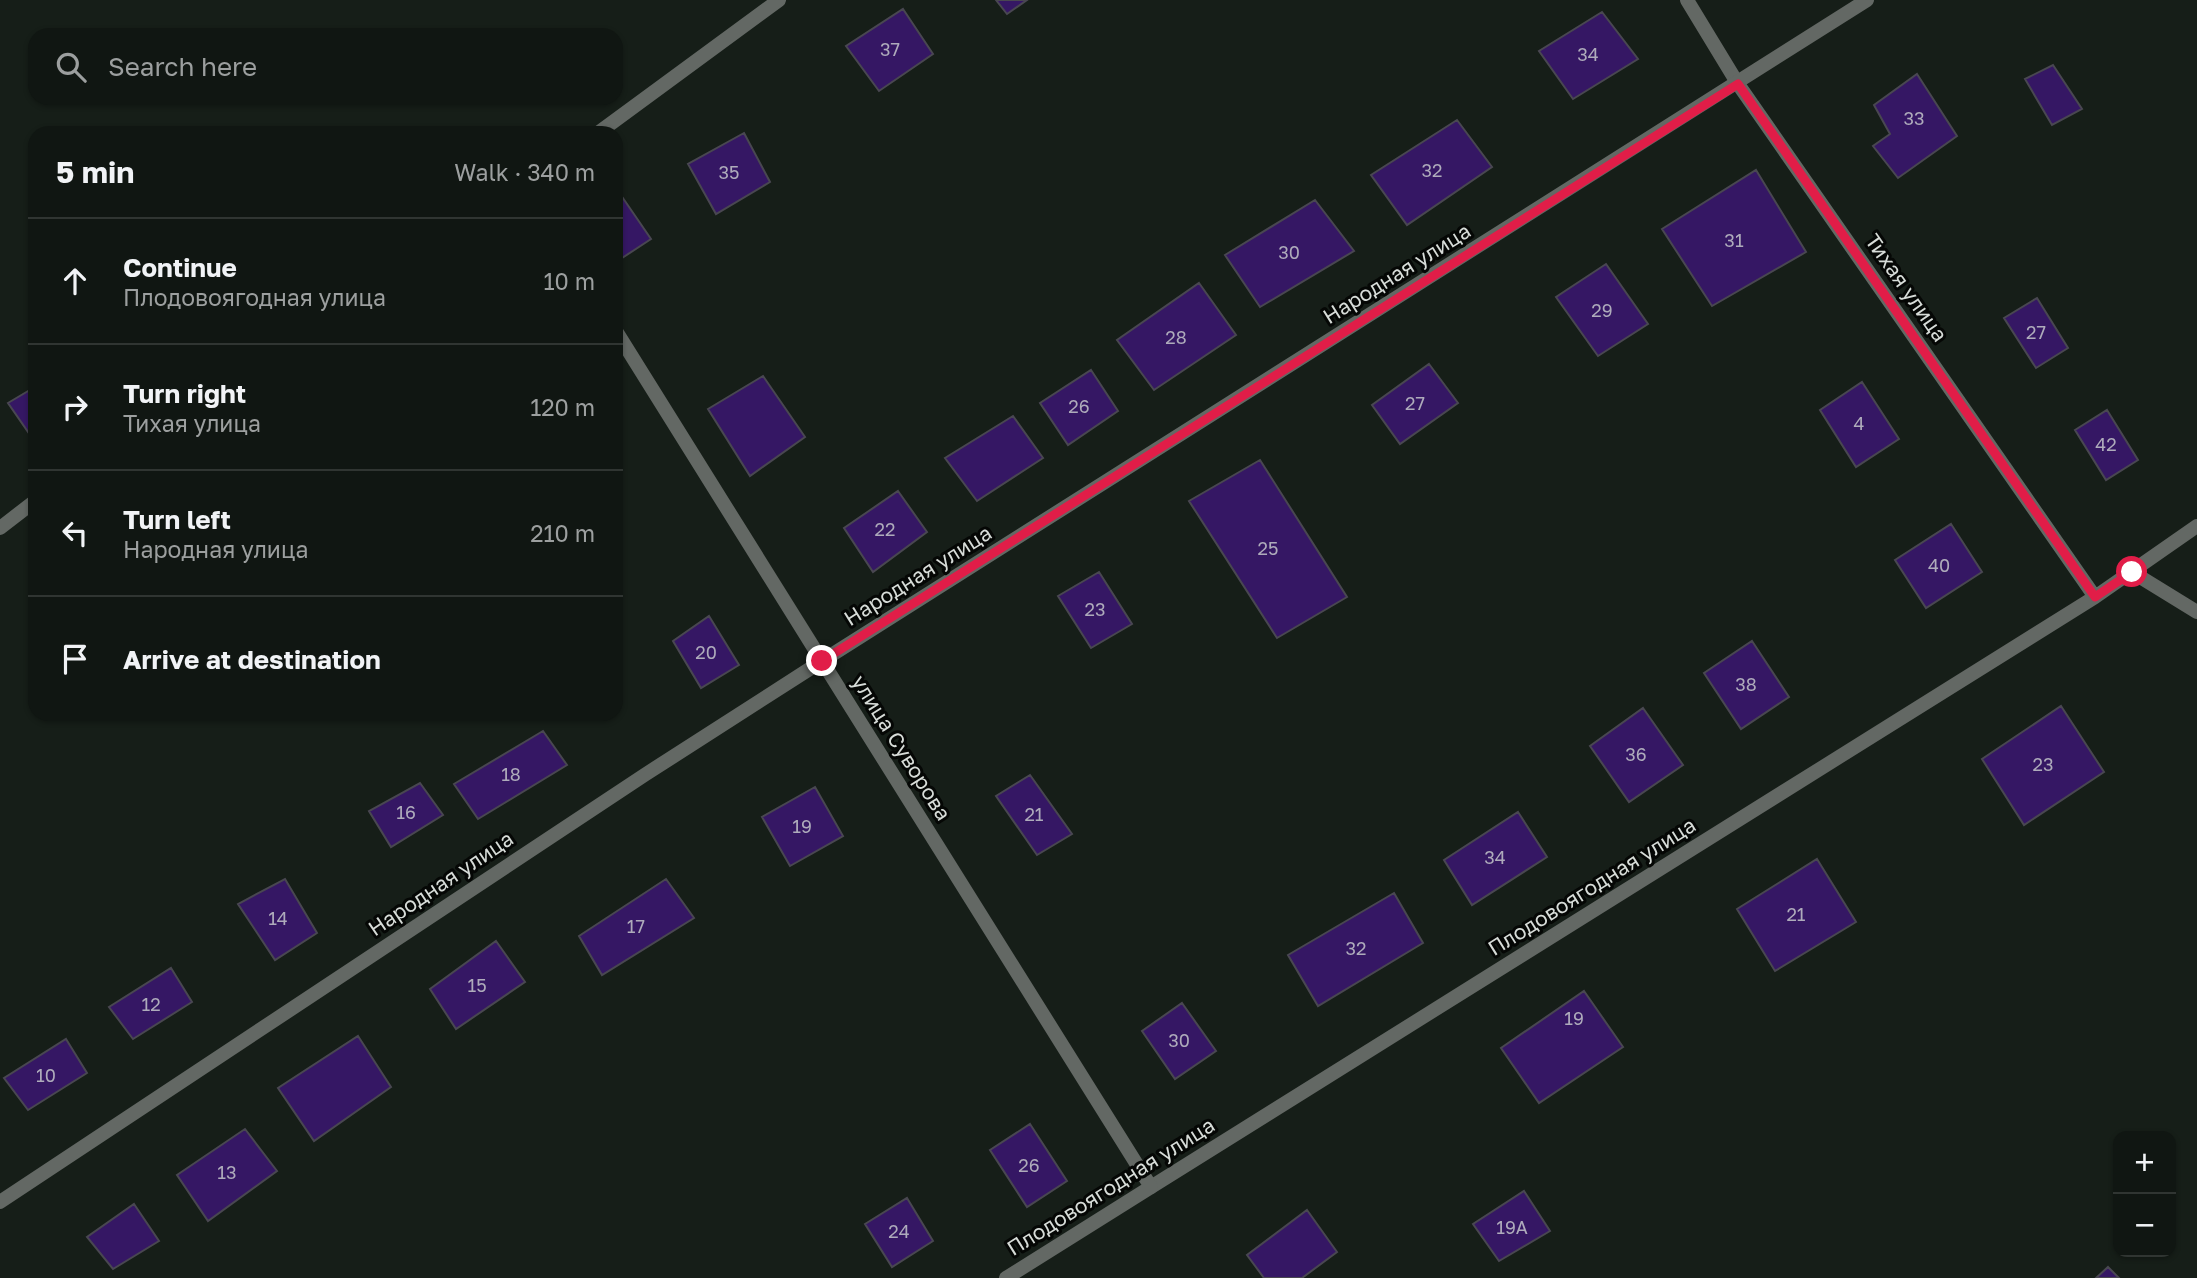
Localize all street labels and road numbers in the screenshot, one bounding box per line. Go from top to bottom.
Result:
street label: Народная улица [1318,217,1475,329]
street label: Тихая улица [1860,228,1954,346]
street label: Народная улица [839,519,996,631]
street label: улица Суворова [847,670,957,825]
street label: Плодовоягодная улица [1483,811,1700,961]
street label: Народная улица [363,825,518,941]
street label: Плодовоягодная улица [1002,1111,1219,1261]

